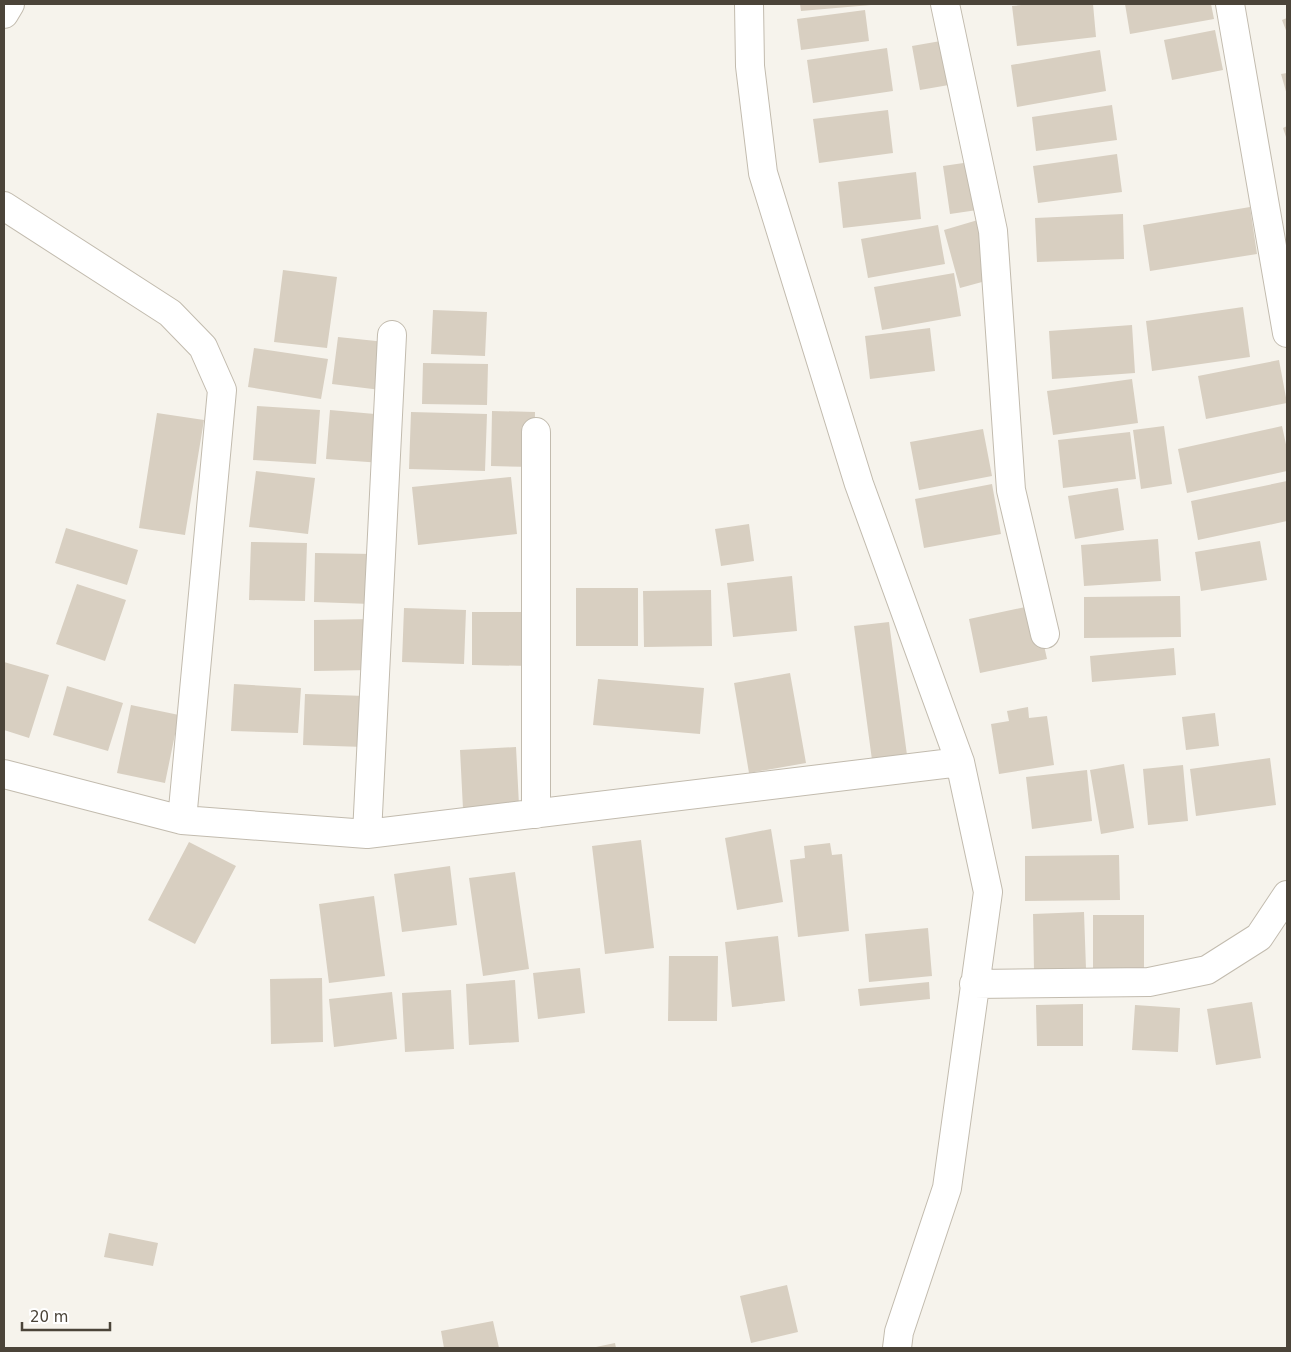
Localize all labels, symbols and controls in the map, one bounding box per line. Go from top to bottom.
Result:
scale bar [22,1300,110,1332]
text: 20 m [30,1308,68,1326]

